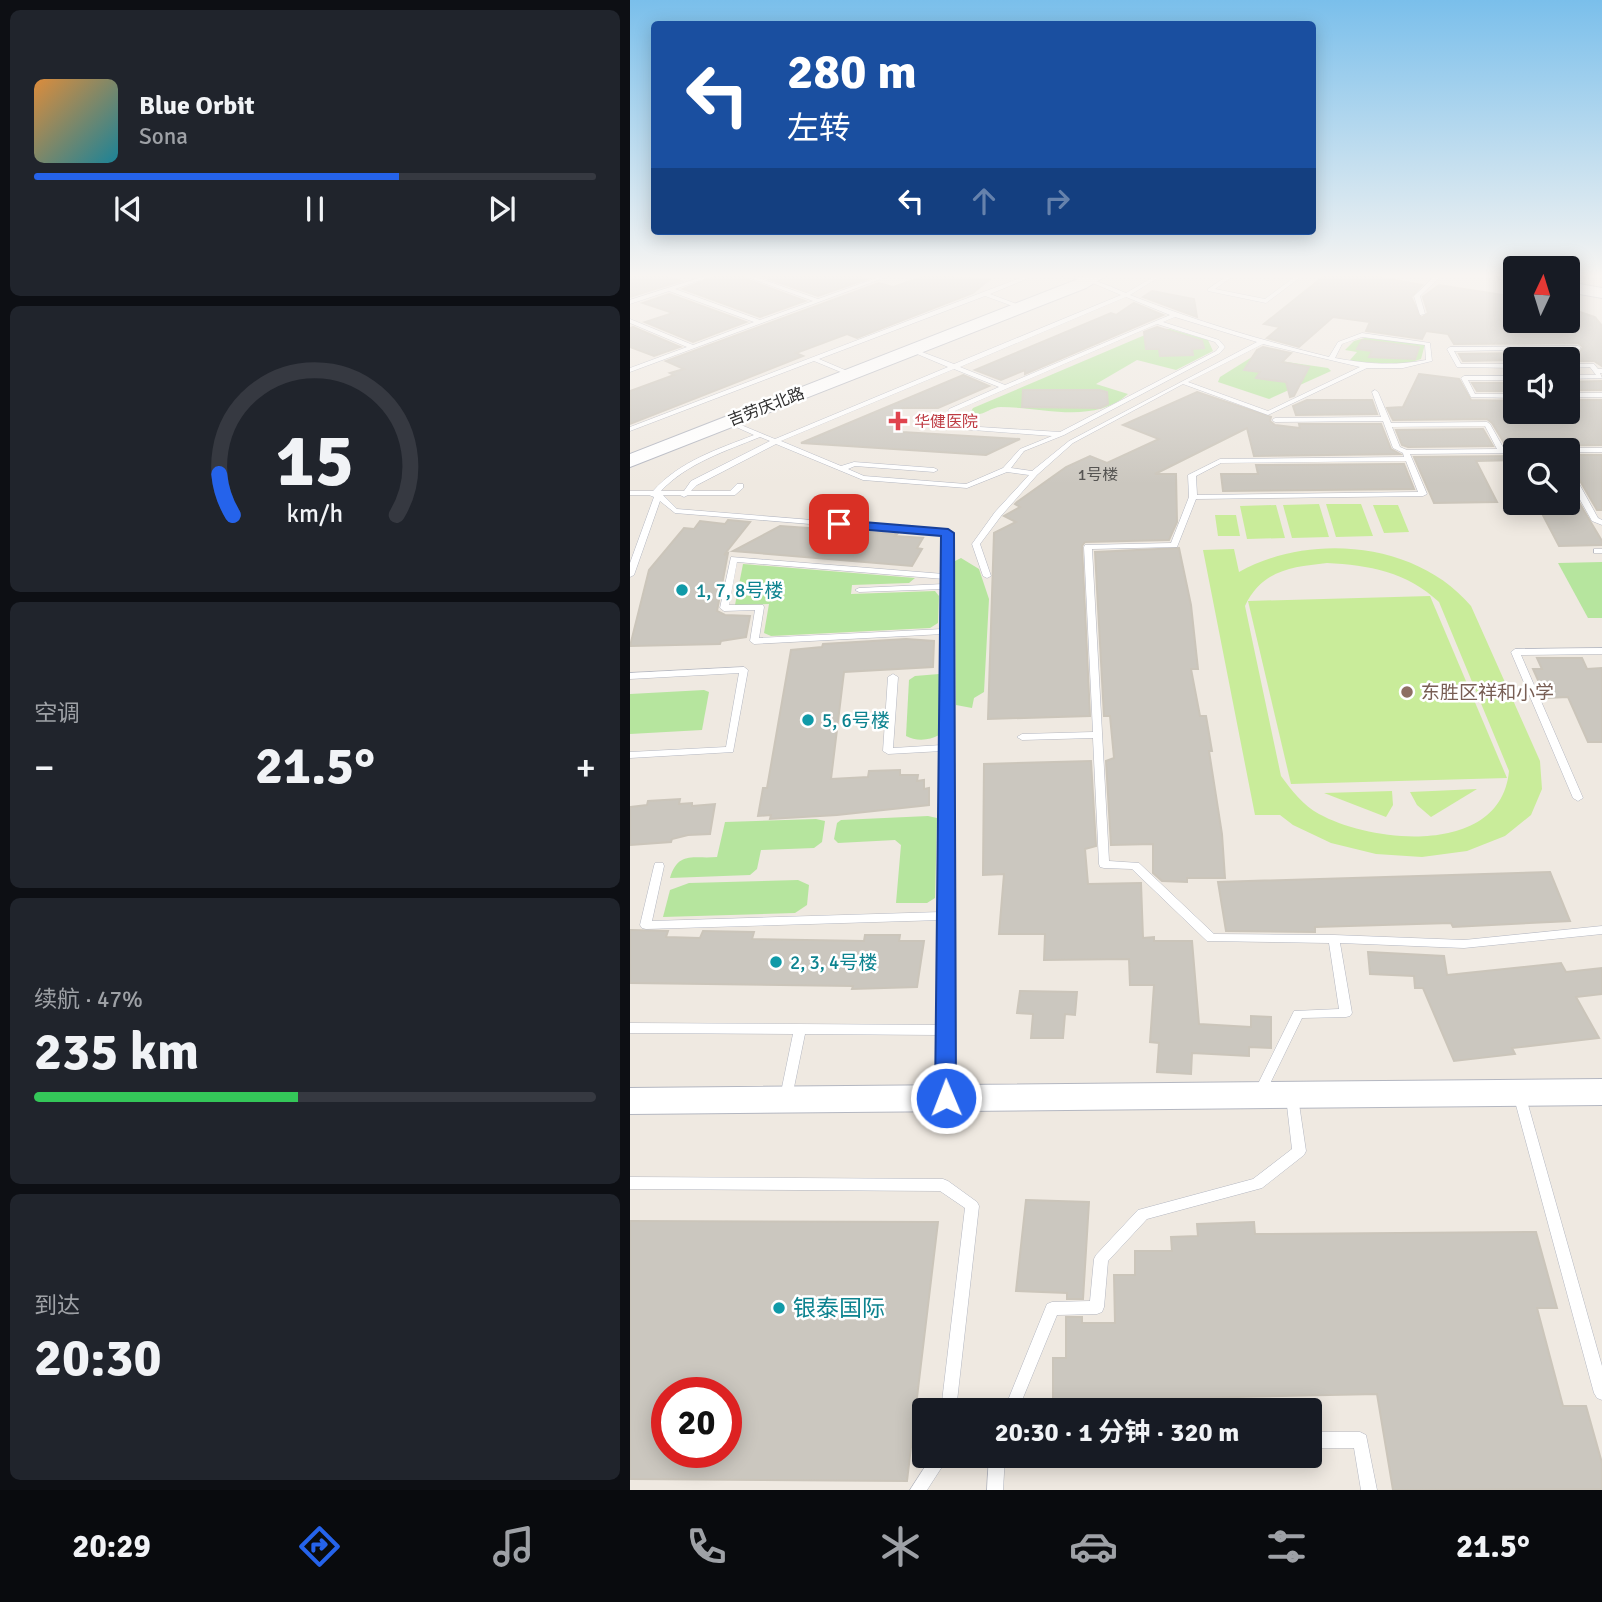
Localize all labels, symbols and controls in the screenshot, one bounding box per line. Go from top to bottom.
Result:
text: 280 m [787,42,917,102]
icon: left [672,49,763,140]
text: Blue Orbit [139,90,255,122]
text: 左转 [787,109,851,148]
text: Sona [139,122,188,151]
icon: left [892,182,930,220]
icon: ahead [965,182,1003,220]
icon: right [1038,182,1076,220]
icon: previous [109,190,147,228]
icon: pause [296,190,334,228]
icon: next [483,190,521,228]
north arrow [1503,256,1580,332]
map controls [1503,256,1580,515]
button: sound [1503,347,1580,424]
street label: 吉劳庆北路 [725,383,807,431]
marker: 华健医院 [888,411,908,431]
place label: 华健医院 [914,412,978,432]
text: 15 [276,417,354,506]
button: search [1503,438,1580,515]
house number: 1号楼 [1078,465,1118,485]
pin [809,494,869,554]
text: km/h [287,498,343,529]
icon: arrive [820,505,858,543]
place label: 1, 7, 8号楼 [696,579,783,603]
marker: 1, 7, 8号楼 [674,582,690,598]
place label: 东胜区祥和小学 [1421,681,1554,705]
marker: 东胜区祥和小学 [1399,684,1415,700]
text: 空调 [34,699,80,728]
place label: 5, 6号楼 [822,709,890,733]
marker: 5, 6号楼 [800,712,816,728]
text: 21.5° [255,734,375,798]
text: − [34,744,55,791]
text: + [575,744,596,791]
place label: 2, 3, 4号楼 [790,951,877,975]
marker: 2, 3, 4号楼 [768,954,784,970]
text: 续航 · 47% [34,985,143,1014]
text: 235 km [34,1020,199,1084]
position arrow [909,1061,983,1135]
text: 到达 [34,1291,80,1320]
place label: 银泰国际 [793,1294,885,1323]
marker: 银泰国际 [771,1300,787,1316]
text: 20:30 [34,1326,162,1390]
speed limit sign: 20 [651,1377,742,1468]
text: 20:30 · 1 分钟 · 320 m [995,1417,1239,1449]
icon: directions [295,1522,344,1571]
icon: music [489,1522,538,1571]
icon: phone [682,1522,731,1571]
icon: climate [876,1522,925,1571]
icon: car [1069,1522,1118,1571]
icon: filters [1262,1522,1311,1571]
text: 20:29 [72,1527,151,1566]
text: 21.5° [1456,1527,1530,1566]

